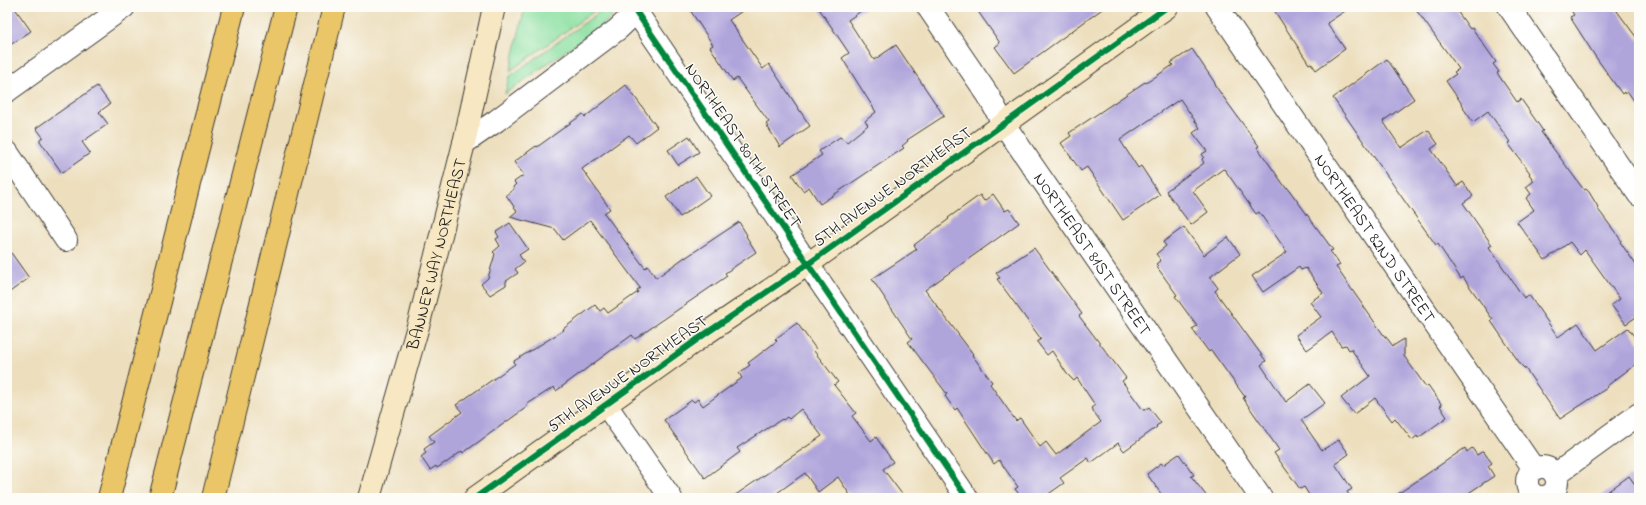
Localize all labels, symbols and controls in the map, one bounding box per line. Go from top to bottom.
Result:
street label: NORTHEAST 80TH STREET [678,58,808,234]
street label: 5TH AVENUE NORTHEAST [808,121,978,254]
street label: NORTHEAST 82ND STREET [1307,149,1441,328]
street label: BANNER WAY NORTHEAST [401,156,474,354]
street label: NORTHEAST 81ST STREET [1027,168,1157,342]
street label: 5TH AVENUE NORTHEAST [542,309,714,439]

